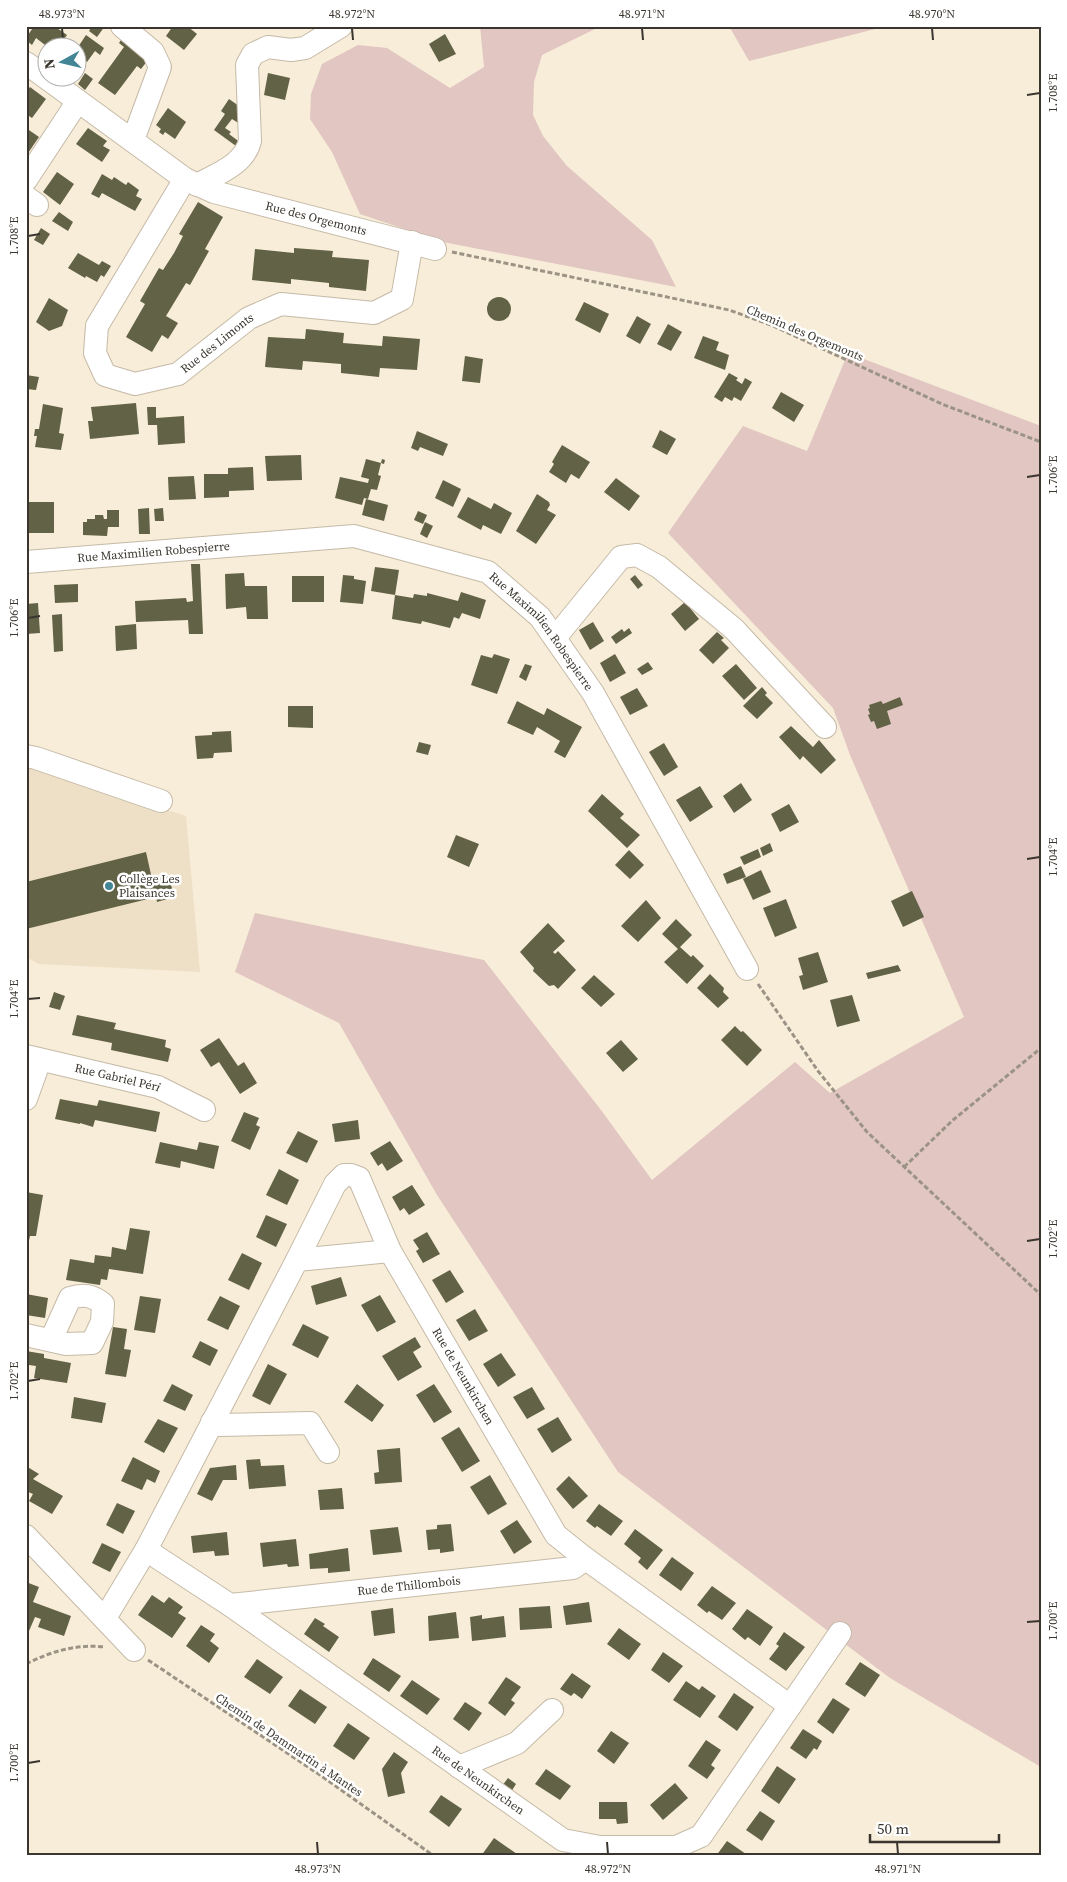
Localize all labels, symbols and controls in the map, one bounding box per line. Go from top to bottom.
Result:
text: 48.973°N [39,6,85,22]
text: 48.972°N [329,6,375,22]
text: 48.971°N [619,6,665,22]
text: 48.970°N [909,6,955,22]
north arrow [38,38,88,88]
text: N [39,57,60,70]
text: 1.708°E [1045,74,1061,112]
street label: Rue des Orgemonts [264,198,368,239]
text: 1.708°E [6,217,22,255]
street label: Chemin des Orgemonts [744,301,866,365]
street label: Rue des Limonts [177,309,256,377]
text: 1.706°E [1045,456,1061,494]
street label: Rue Maximilien Robespierre [77,538,231,566]
street label: Rue Maximilien Robespierre [486,568,597,694]
text: 1.706°E [6,599,22,637]
text: 1.704°E [1045,838,1061,876]
place label: Collège Les Plaisances [119,871,180,901]
marker: Collège Les Plaisances [103,880,115,892]
text: 1.704°E [6,980,22,1018]
street label: Rue Gabriel Péri [73,1060,164,1095]
text: 1.702°E [1045,1220,1061,1258]
street label: Rue de Neunkirchen [429,1325,498,1428]
text: 1.702°E [6,1362,22,1400]
street label: Rue de Thillombois [356,1572,461,1599]
text: 1.700°E [1045,1602,1061,1640]
street label: Chemin de Dammartin à Mantes [212,1690,366,1800]
street label: Rue de Neunkirchen [429,1742,528,1818]
text: 1.700°E [6,1744,22,1782]
scale bar [870,1812,998,1844]
text: 50 m [877,1818,909,1839]
text: 48.973°N [295,1861,341,1877]
text: 48.972°N [585,1861,631,1877]
text: 48.971°N [875,1861,921,1877]

